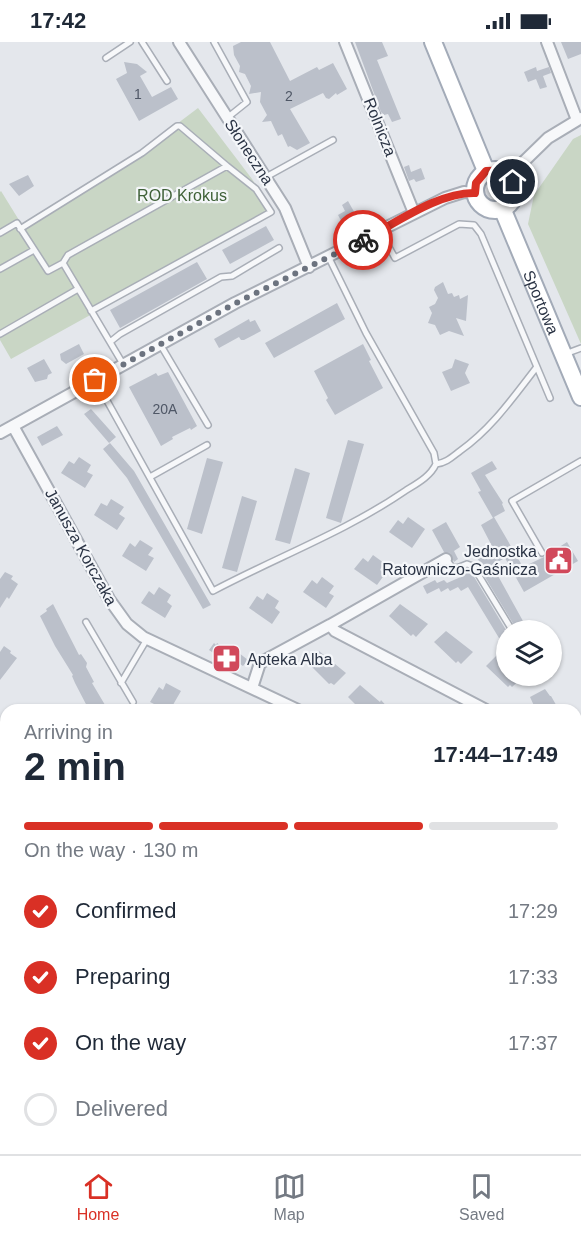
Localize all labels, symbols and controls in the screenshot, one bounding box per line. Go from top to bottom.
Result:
text: 17:42 [30,8,86,33]
house number: 1 [134,86,142,102]
house number: 2 [285,88,293,104]
street label: Rolnicza [361,95,399,159]
street label: Słoneczna [222,116,277,188]
pin [487,156,538,207]
icon: home [496,165,529,198]
park label: ROD Krokus [137,187,227,204]
courier [333,210,393,270]
icon: bike [347,224,380,257]
street label: Sportowa [520,268,562,337]
pin [69,354,120,405]
icon: bag [78,363,111,396]
house number: 20A [153,401,178,417]
street label: Janusza Korczaka [42,486,120,608]
place label: Jednostka Ratowniczo-Gaśnicza [382,543,537,578]
public building icon: Jednostka Ratowniczo-Gaśnicza [542,544,574,576]
map controls [496,620,562,686]
button: layers [496,620,562,686]
pharmacy icon: Apteka Alba [210,643,242,675]
place label: Apteka Alba [247,651,333,668]
text: Arriving in [24,721,113,743]
text: 17:44–17:49 [433,742,558,767]
text: 2 min [24,745,126,788]
text: On the way · 130 m [24,839,199,861]
icon: check [24,895,57,928]
text: Confirmed [75,898,176,923]
text: 17:29 [508,900,558,922]
icon: check [24,961,57,994]
text: Preparing [75,964,170,989]
text: 17:33 [508,966,558,988]
icon: check [24,1027,57,1060]
text: On the way [75,1030,186,1055]
text: 17:37 [508,1032,558,1054]
text: Delivered [75,1096,168,1121]
tab: Home [77,1170,119,1224]
tab: Map [273,1170,306,1224]
tab: Saved [459,1170,504,1224]

